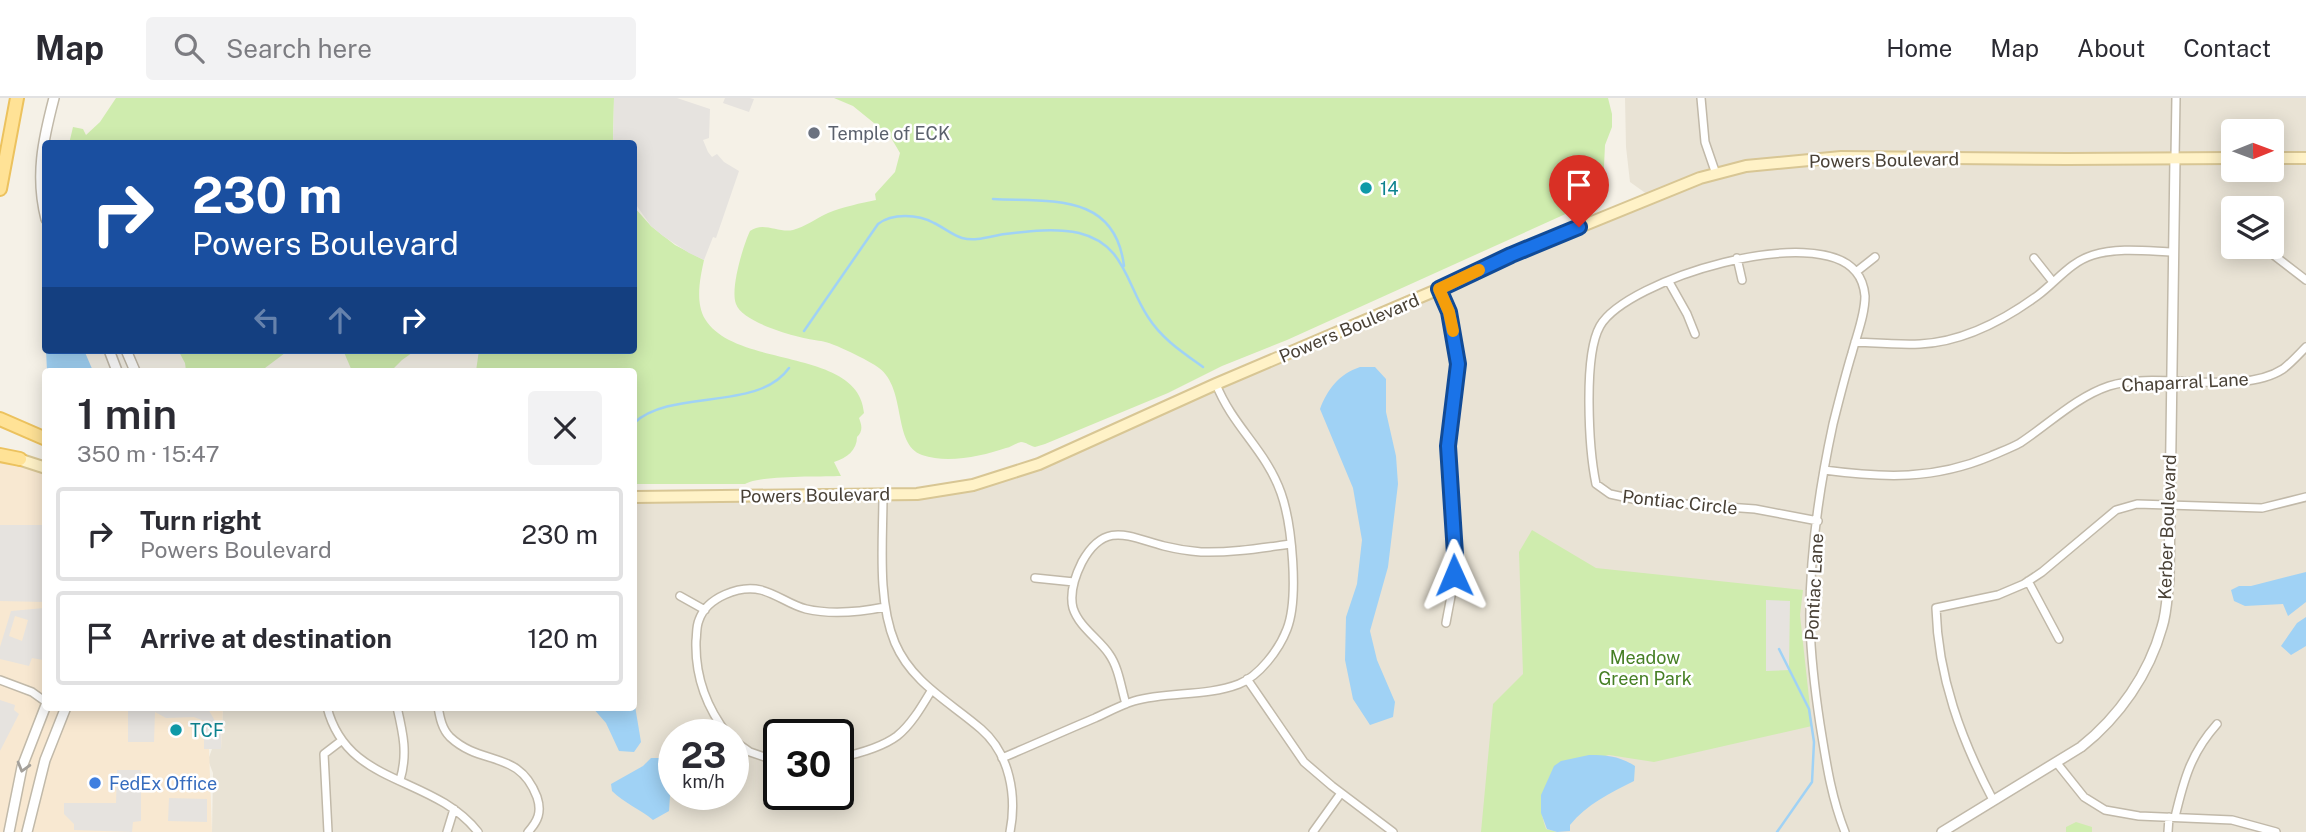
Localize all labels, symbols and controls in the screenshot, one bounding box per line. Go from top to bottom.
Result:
search box [146,17,636,80]
text: Map [35,29,104,67]
icon: search [170,29,208,67]
text: Search here [226,33,372,64]
text: Home [1886,34,1952,62]
text: Map [1990,34,2039,62]
text: About [2077,34,2145,62]
text: Contact [2183,34,2271,62]
north arrow [2221,119,2284,182]
map controls [2221,119,2284,259]
place label: Temple of ECK [828,123,950,144]
marker: Temple of ECK [806,125,822,141]
street label: Powers Boulevard [1809,148,1959,172]
pin [1549,155,1609,227]
text: 230 m [192,166,342,224]
icon: arrive [1560,166,1598,204]
icon: right [77,168,168,259]
place label: 14 [1380,178,1399,199]
marker: 14 [1358,180,1374,196]
button: layers [2221,196,2284,259]
text: Powers Boulevard [192,225,459,262]
street label: Powers Boulevard [1276,289,1422,367]
icon: left [248,301,286,339]
icon: ahead [321,301,359,339]
icon: right [394,301,432,339]
street label: Chaparral Lane [2121,368,2249,396]
text: 1 min [77,389,177,438]
button: close [528,391,602,465]
text: 350 m · 15:47 [77,440,219,467]
street label: Kerber Boulevard [2154,454,2180,600]
street label: Powers Boulevard [740,483,890,507]
street label: Pontiac Circle [1621,486,1739,518]
text: Turn right [140,505,262,536]
icon: right [81,515,119,553]
text: 230 m [522,519,598,550]
street label: Pontiac Lane [1801,533,1827,641]
text: Powers Boulevard [140,536,332,563]
position arrow [1417,538,1491,612]
icon: arrive [81,619,119,657]
text: Arrive at destination [140,623,392,654]
text: 120 m [527,623,598,654]
park label: Meadow Green Park [1598,647,1692,689]
speed limit sign: 30 [763,719,854,810]
place label: TCF [190,720,224,741]
marker: TCF [168,722,184,738]
text: 23 [681,735,726,776]
one-way arrow [17,761,31,773]
text: km/h [682,771,725,792]
place label: FedEx Office [109,773,217,794]
marker: FedEx Office [87,775,103,791]

